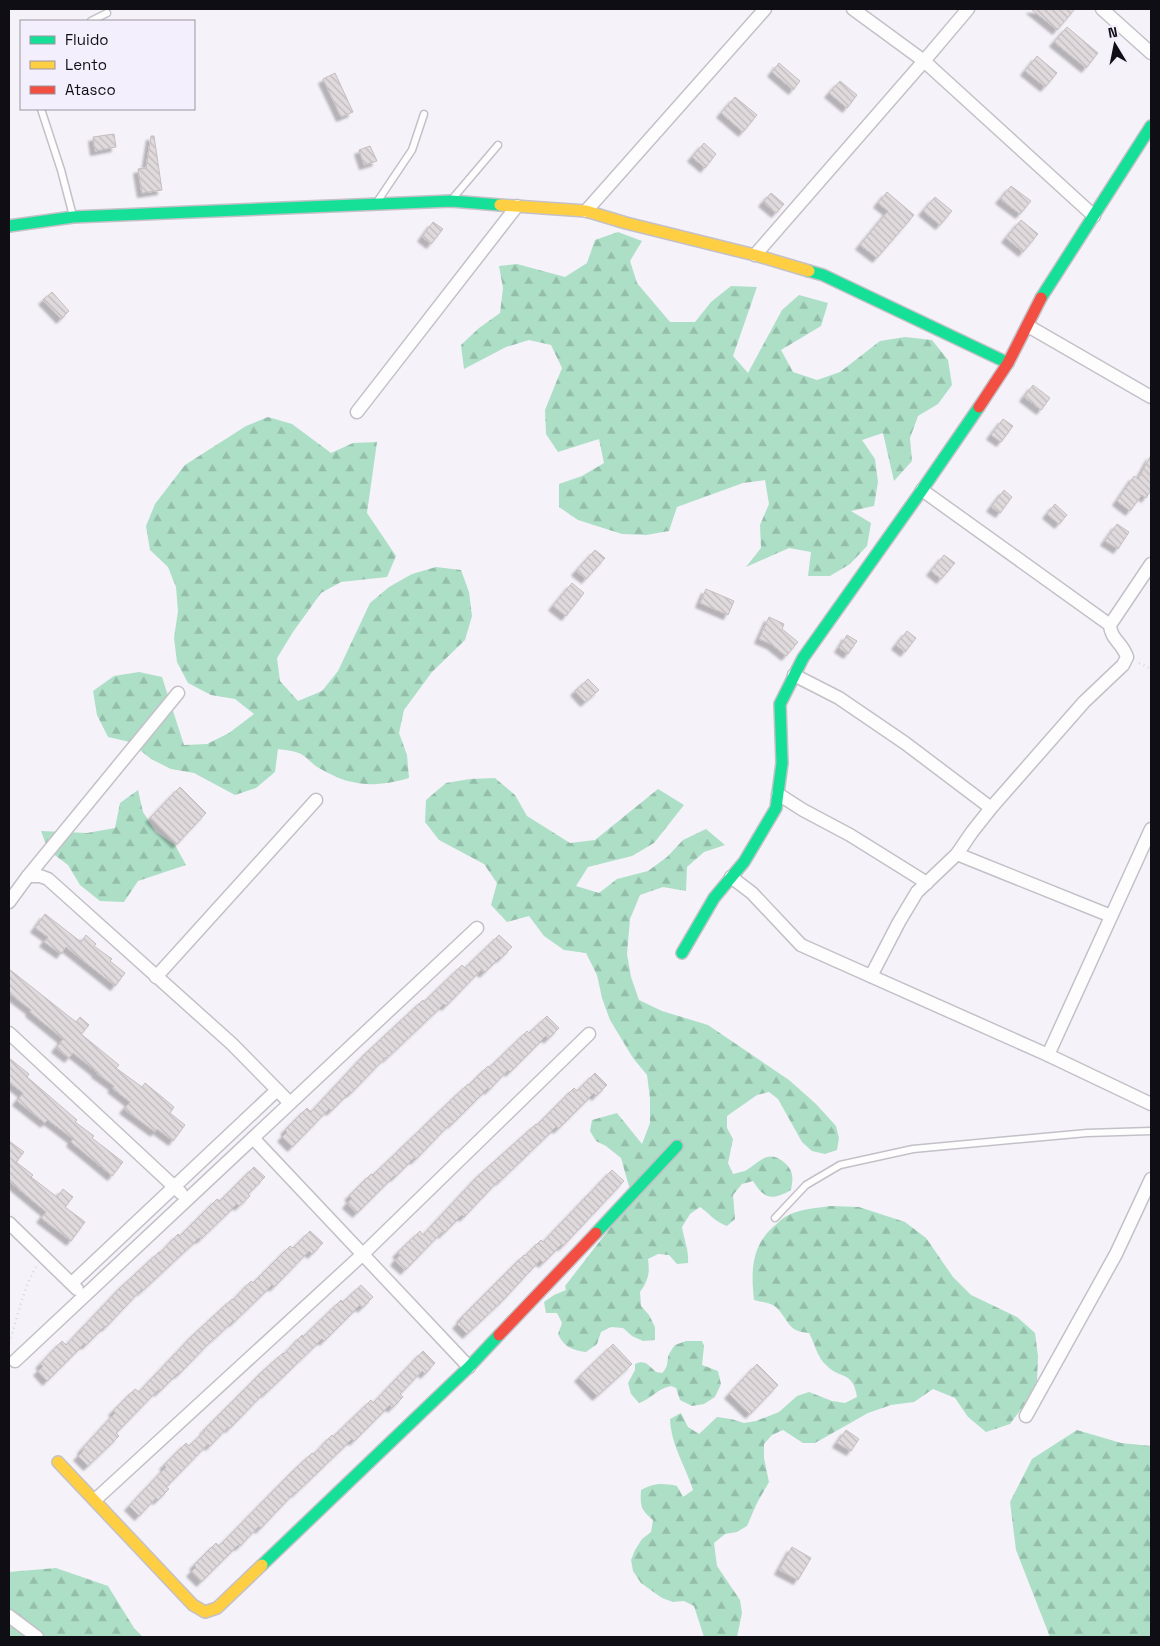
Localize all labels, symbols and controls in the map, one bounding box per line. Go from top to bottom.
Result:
legend [20,20,195,110]
north arrow [1090,20,1140,70]
text: N [1107,23,1119,42]
text: Fluido [65,30,109,49]
text: Lento [65,55,107,74]
text: Atasco [65,80,116,99]

